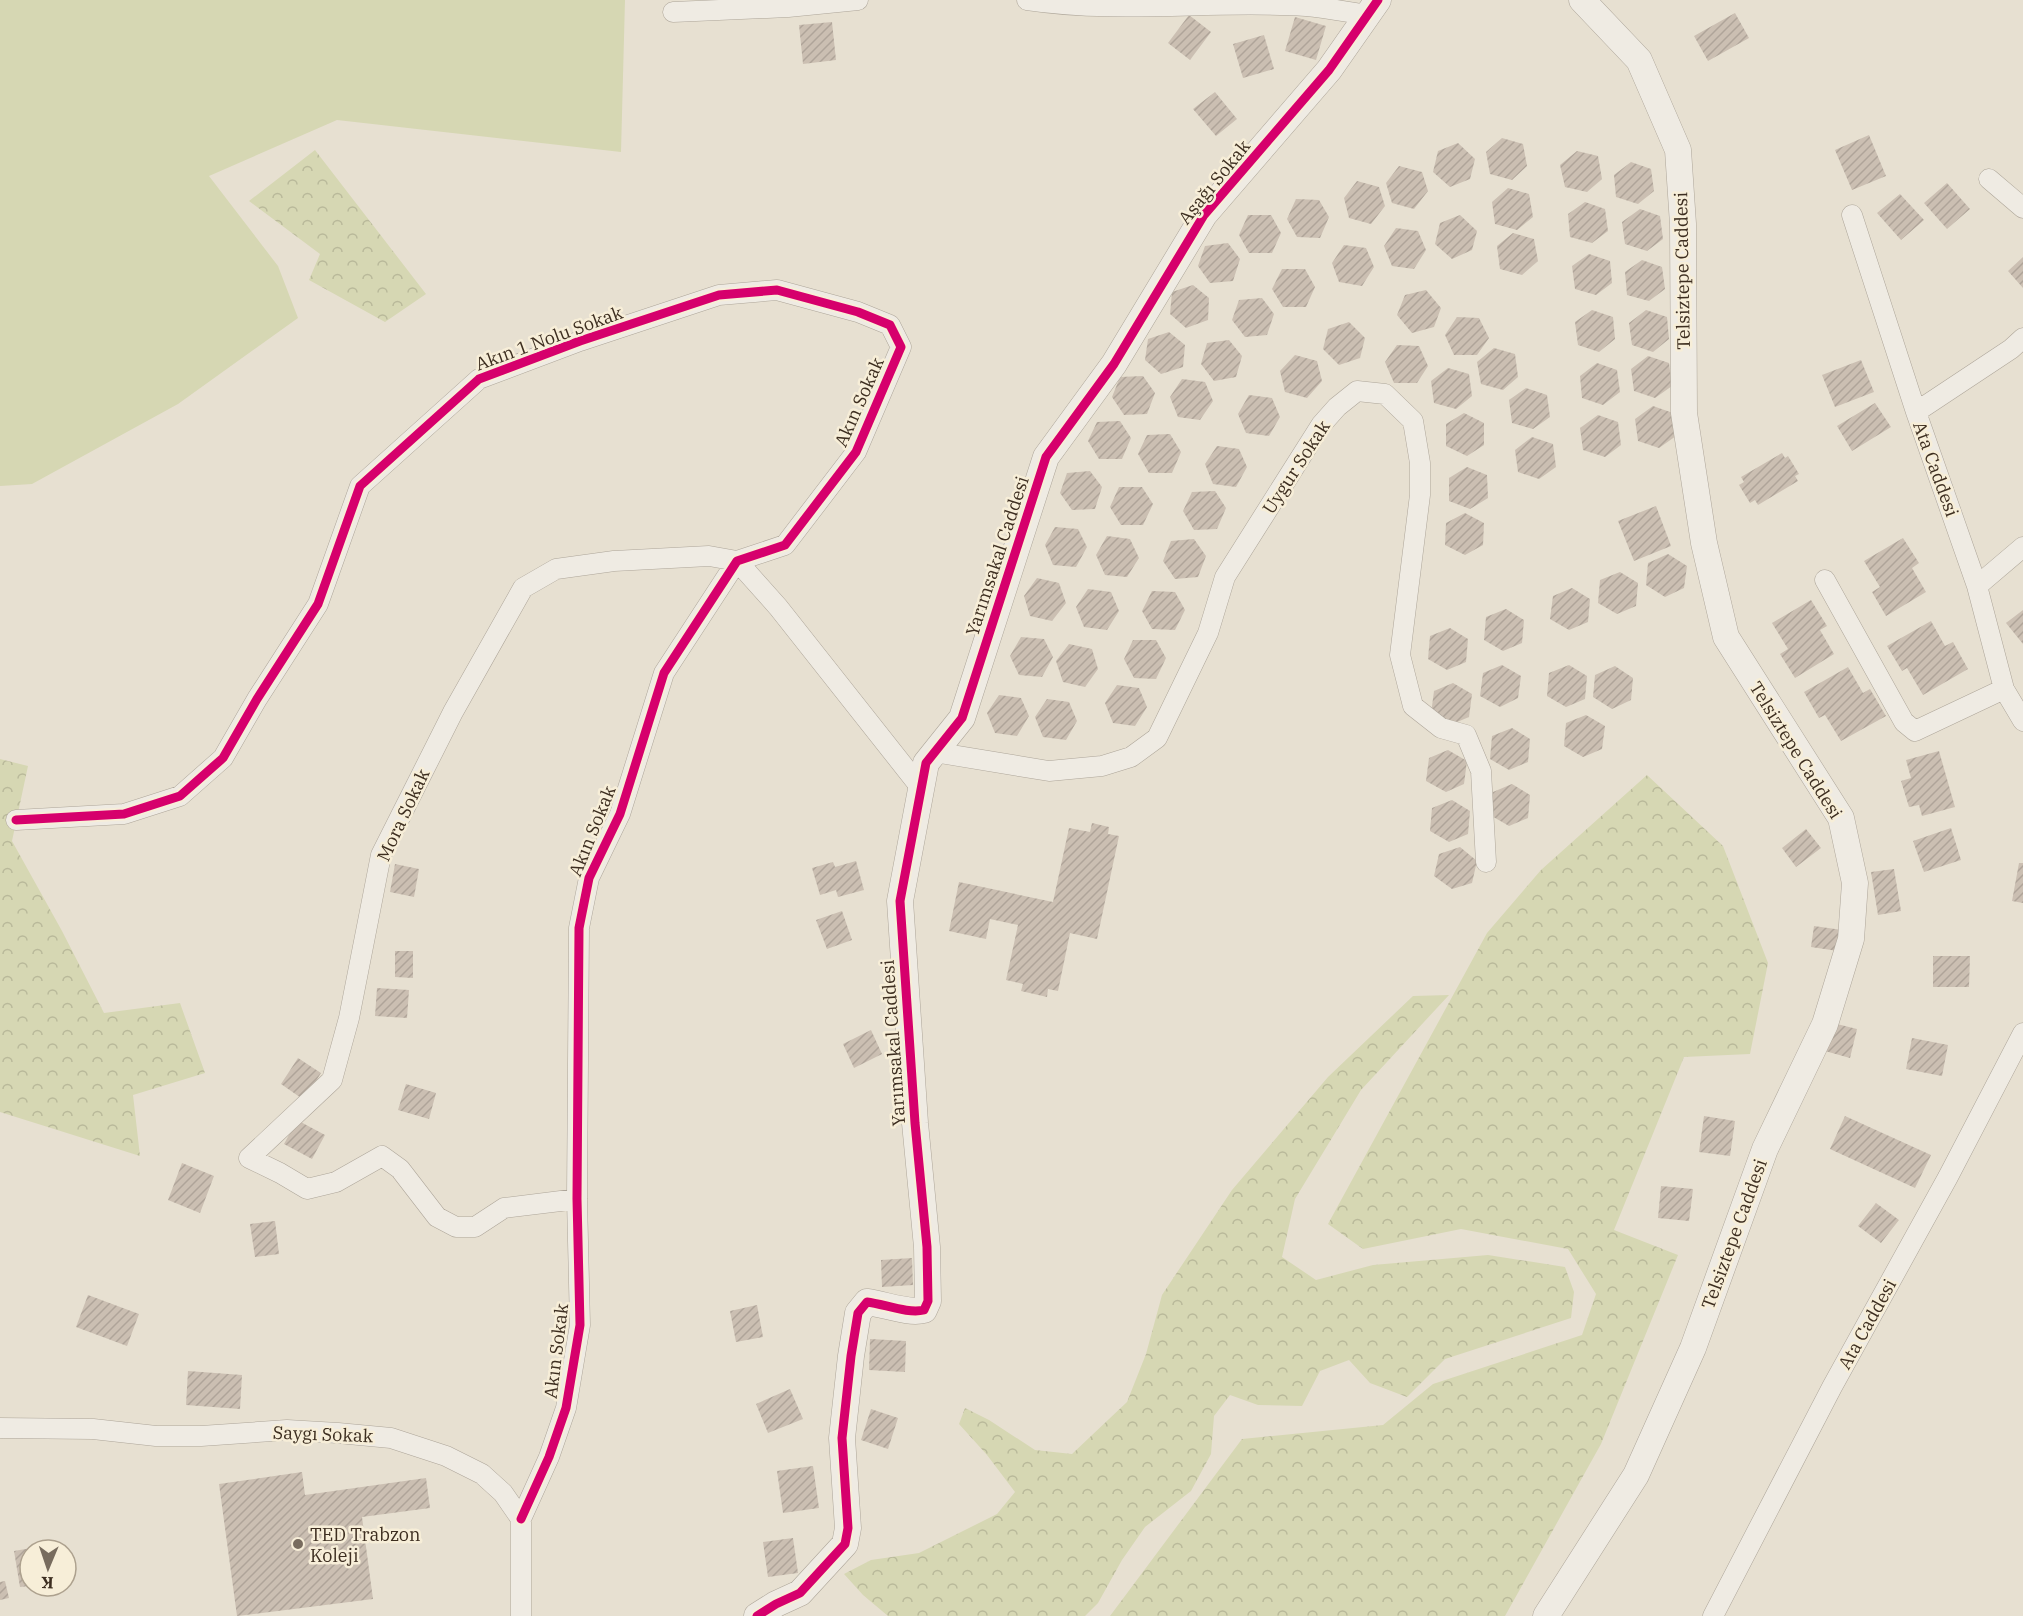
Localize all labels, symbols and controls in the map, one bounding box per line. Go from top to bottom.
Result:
street label: Aşağı Sokak [1173,135,1255,229]
street label: Telsiztepe Caddesi [1669,192,1695,350]
street label: Akın 1 Nolu Sokak [472,300,626,375]
street label: Akın Sokak [829,353,889,450]
street label: Uygur Sokak [1257,415,1335,518]
street label: Ata Caddesi [1908,418,1964,520]
street label: Yarımsakal Caddesi [960,473,1034,639]
street label: Telsiztepe Caddesi [1744,677,1848,823]
street label: Mora Sokak [372,765,435,865]
street label: Akın Sokak [563,782,621,880]
street label: Yarımsakal Caddesi [876,959,910,1127]
street label: Telsiztepe Caddesi [1696,1156,1772,1312]
street label: Ata Caddesi [1833,1275,1901,1373]
street label: Akın Sokak [539,1302,573,1400]
street label: Saygı Sokak [272,1421,374,1447]
place label: TED Trabzon Koleji [310,1523,421,1567]
marker: TED Trabzon Koleji [291,1537,305,1551]
north arrow [18,1538,78,1598]
text: K [40,1573,54,1593]

